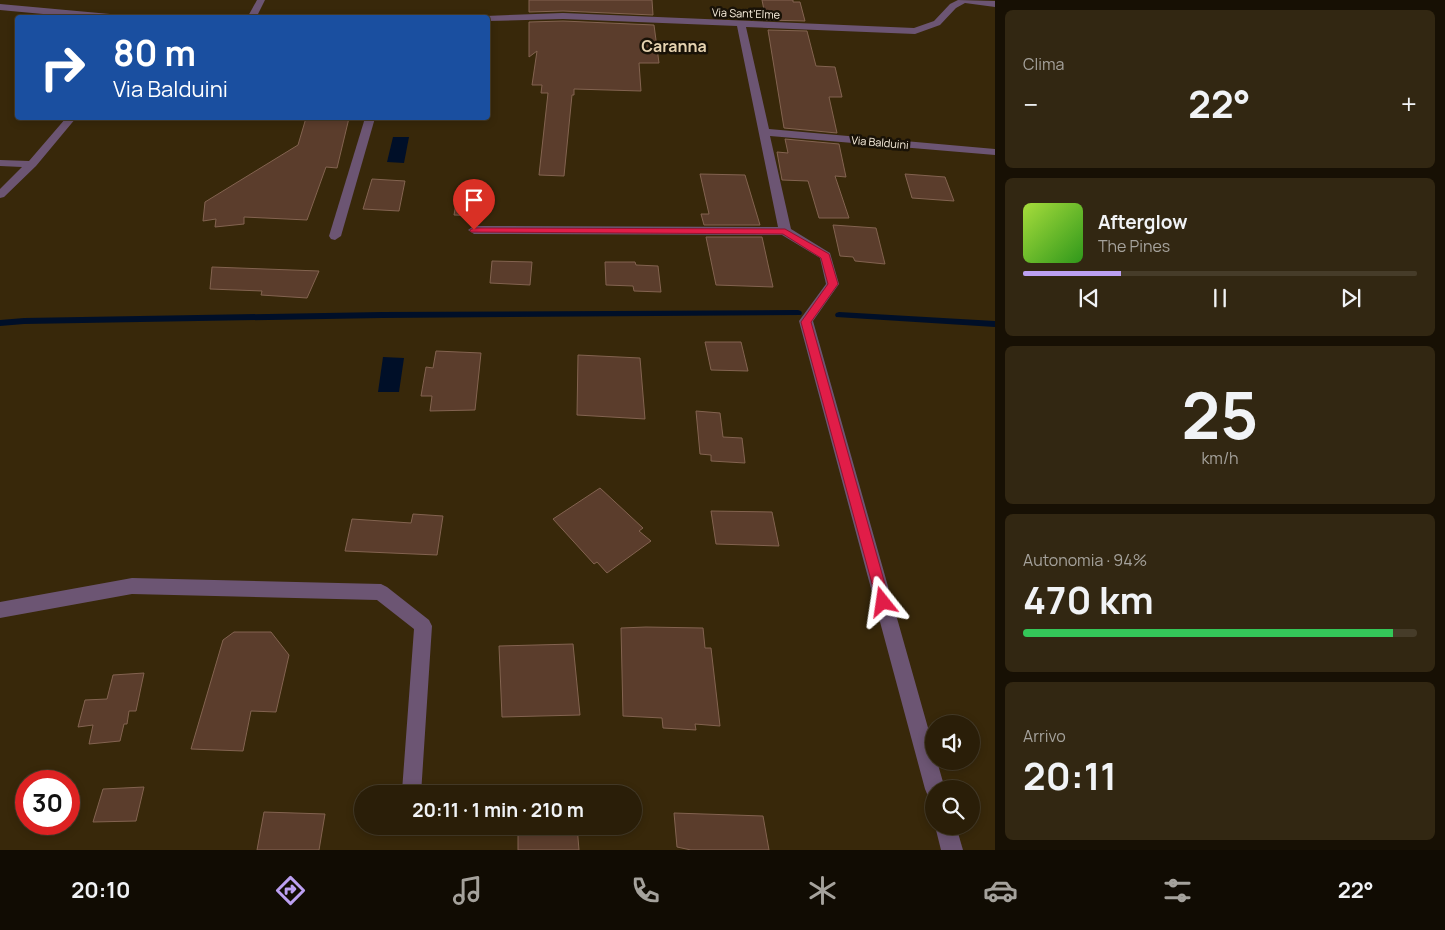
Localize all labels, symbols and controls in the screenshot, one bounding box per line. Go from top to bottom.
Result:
street label: Via Sant'Elme [712,4,781,22]
text: 80 m [113,29,196,77]
icon: right [30,35,95,100]
district label: Caranna [641,35,707,57]
text: Clima [1023,53,1064,75]
text: Via Balduini [113,74,228,104]
text: 22° [1188,77,1251,129]
text: − [1023,85,1038,123]
text: + [1401,85,1417,123]
street label: Via Balduini [851,132,909,152]
pin [453,179,495,230]
icon: arrive [460,186,488,214]
text: Afterglow [1098,209,1187,235]
text: The Pines [1098,235,1170,257]
icon: previous [1075,284,1103,312]
icon: pause [1206,284,1234,312]
icon: next [1337,284,1365,312]
text: 25 [1182,370,1258,459]
text: km/h [1201,447,1239,469]
text: Autonomia · 94% [1023,549,1147,571]
text: 470 km [1023,573,1154,625]
position arrow [856,575,908,627]
map controls [925,715,980,835]
button: sound [925,715,980,770]
text: Arrivo [1023,725,1066,747]
text: 20:11 [1023,749,1117,801]
speed limit sign: 30 [15,770,80,835]
button: search [925,780,980,835]
text: 20:11 · 1 min · 210 m [412,797,584,823]
icon: directions [273,873,308,908]
icon: music [450,873,485,908]
icon: phone [628,873,663,908]
icon: climate [805,873,840,908]
icon: car [983,873,1018,908]
icon: filters [1160,873,1195,908]
text: 20:10 [71,875,130,905]
text: 22° [1338,875,1374,905]

